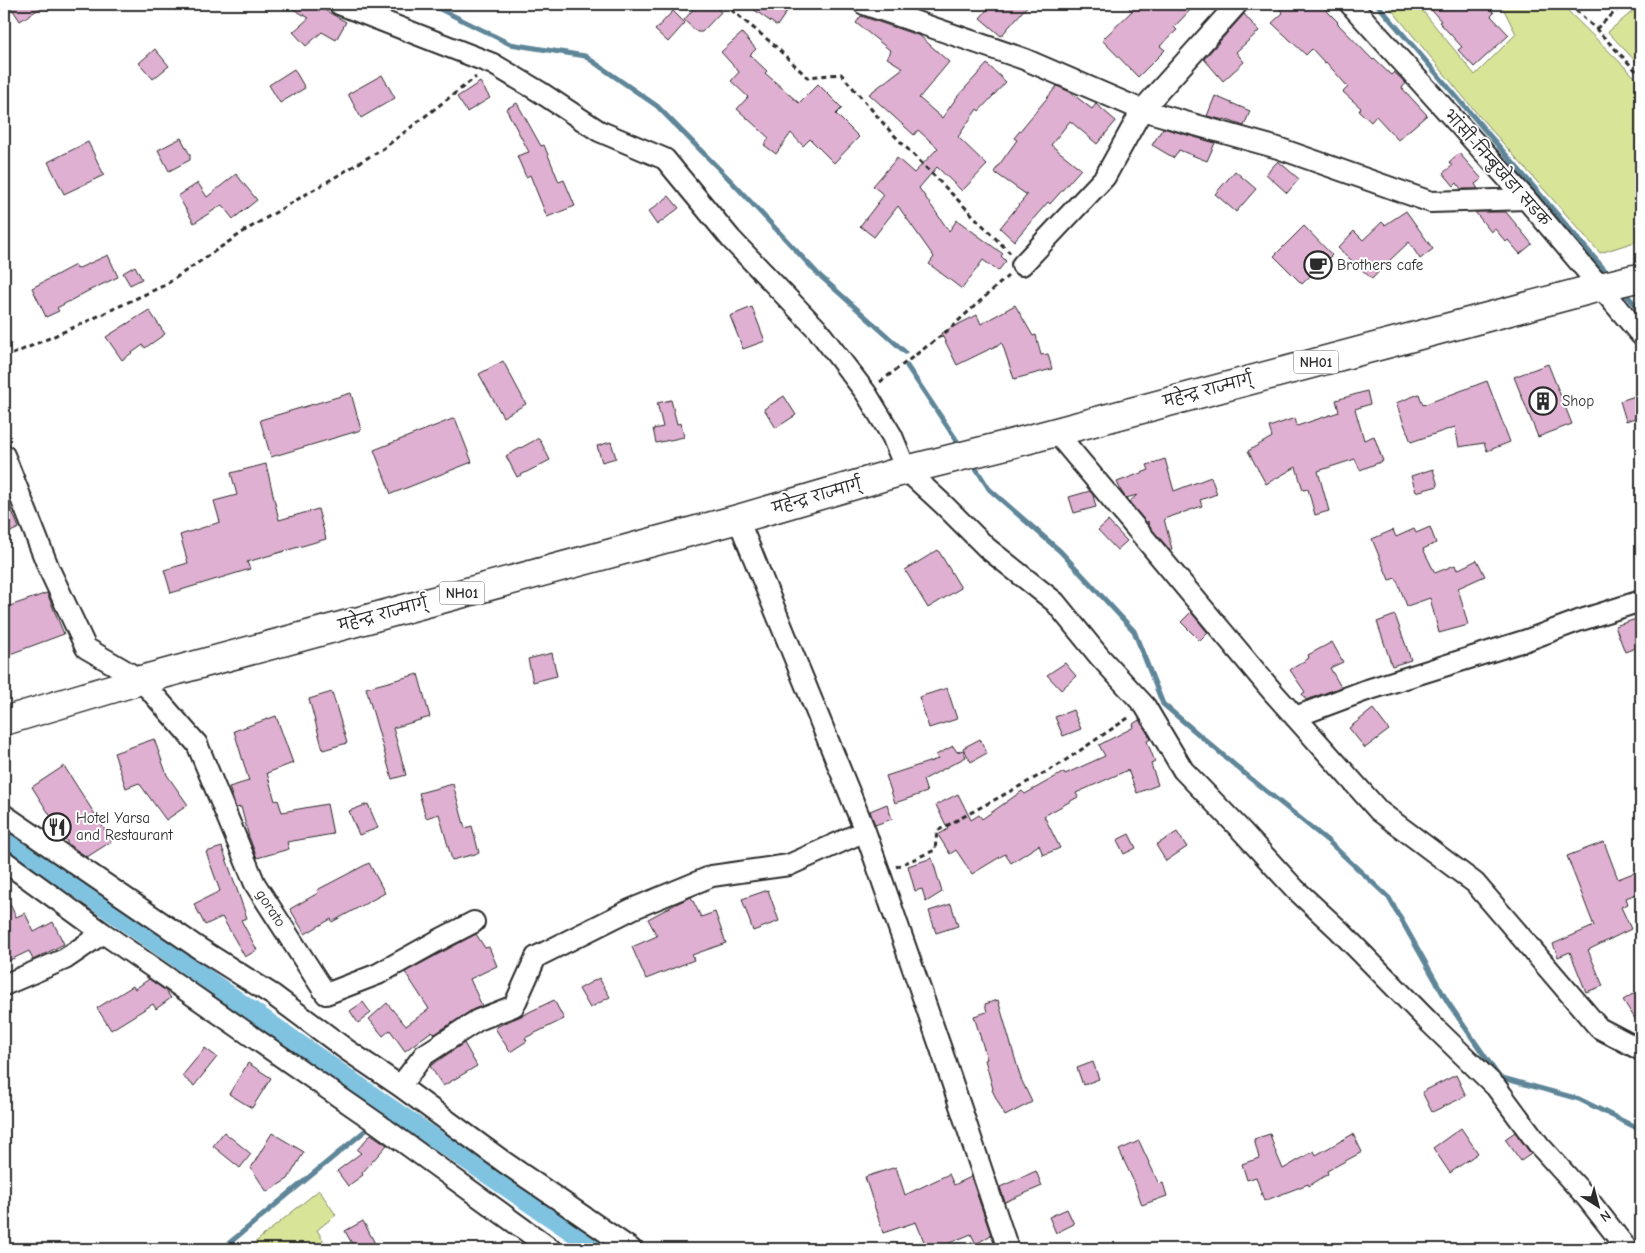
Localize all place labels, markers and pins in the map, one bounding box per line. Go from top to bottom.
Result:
cafe icon: Brothers cafe [1303,250,1333,280]
place label: Brothers cafe [1337,256,1424,274]
building icon: Shop [1528,386,1558,416]
place label: Shop [1562,392,1594,410]
place label: Hotel Yarsa and Restaurant [76,809,173,844]
restaurant icon: Hotel Yarsa and Restaurant [42,812,72,842]

